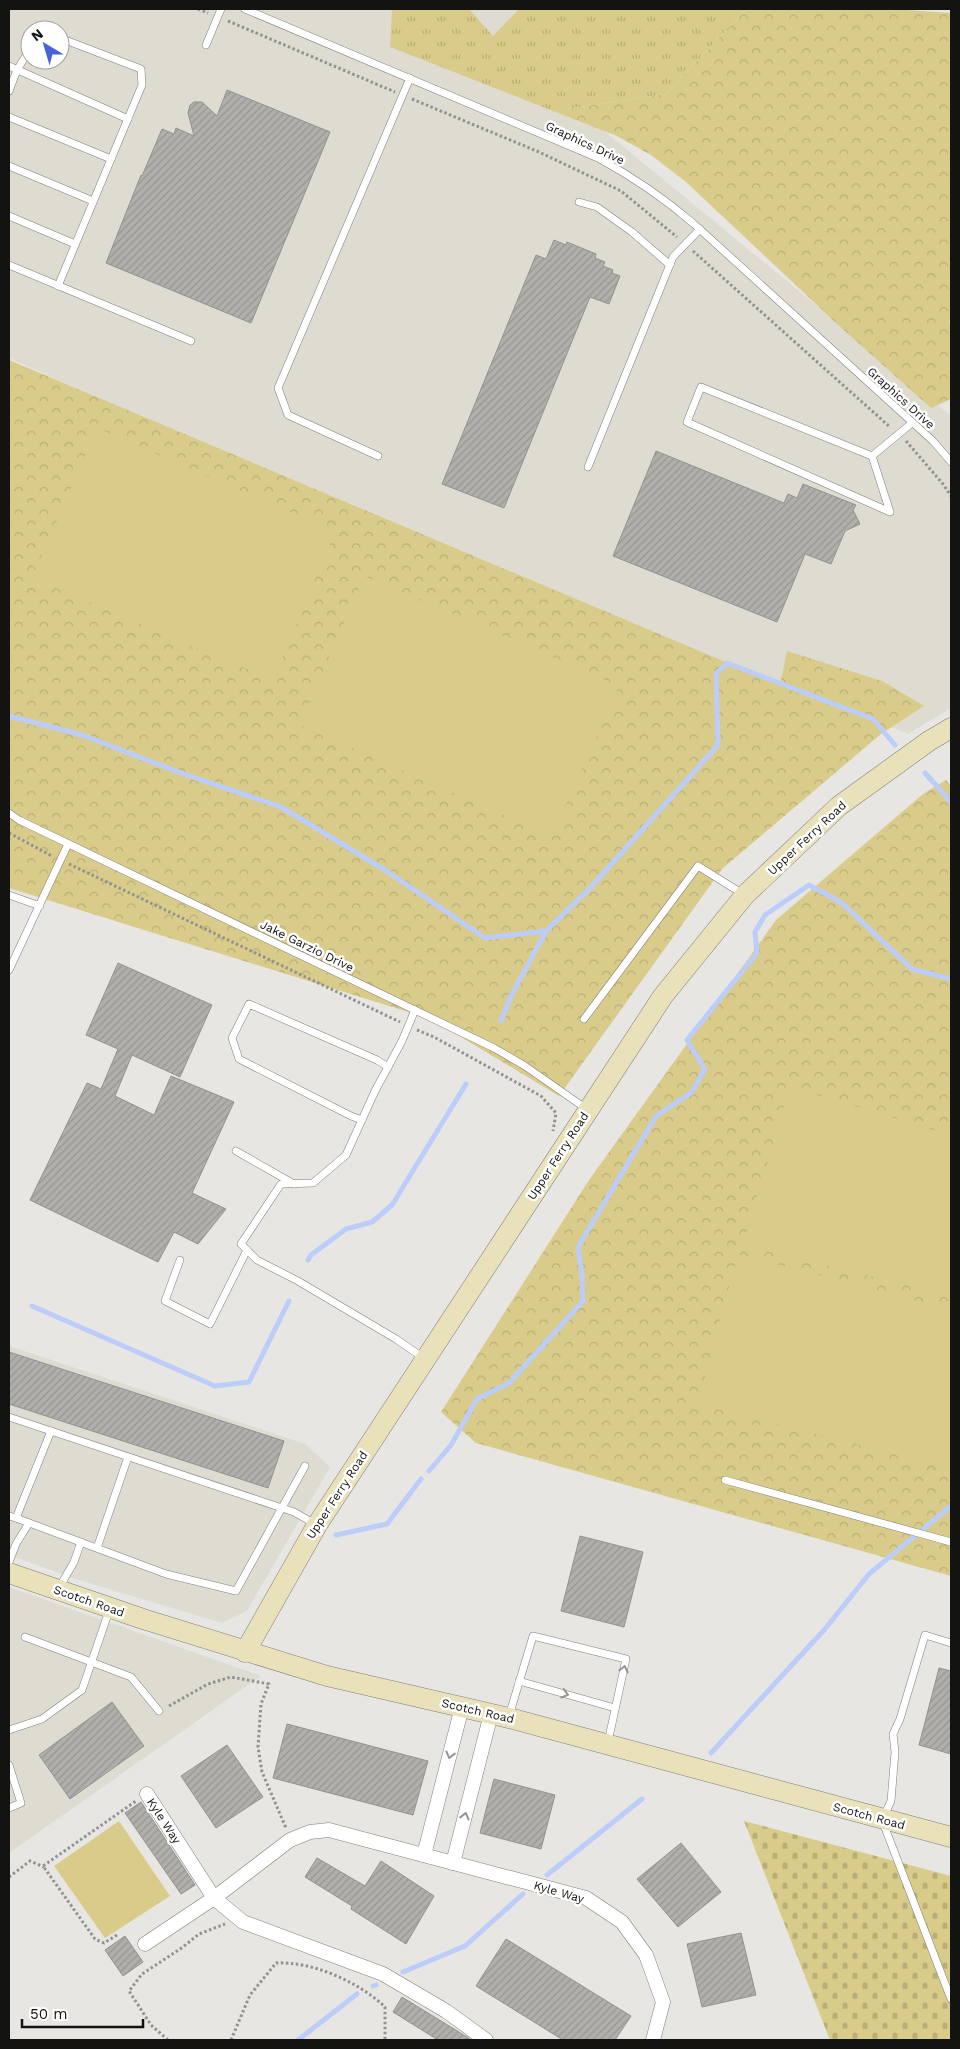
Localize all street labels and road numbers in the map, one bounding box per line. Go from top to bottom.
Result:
street label: Graphics Drive [543,119,627,167]
street label: Graphics Drive [865,364,937,432]
street label: Upper Ferry Road [765,798,849,878]
street label: Jake Garzio Drive [258,917,356,975]
street label: Upper Ferry Road [524,1110,592,1202]
street label: Upper Ferry Road [303,1449,371,1541]
street label: Scotch Road [52,1582,126,1620]
street label: Scotch Road [440,1696,516,1726]
street label: Kyle Way [144,1796,184,1847]
street label: Scotch Road [831,1800,907,1832]
street label: Kyle Way [532,1878,586,1906]

